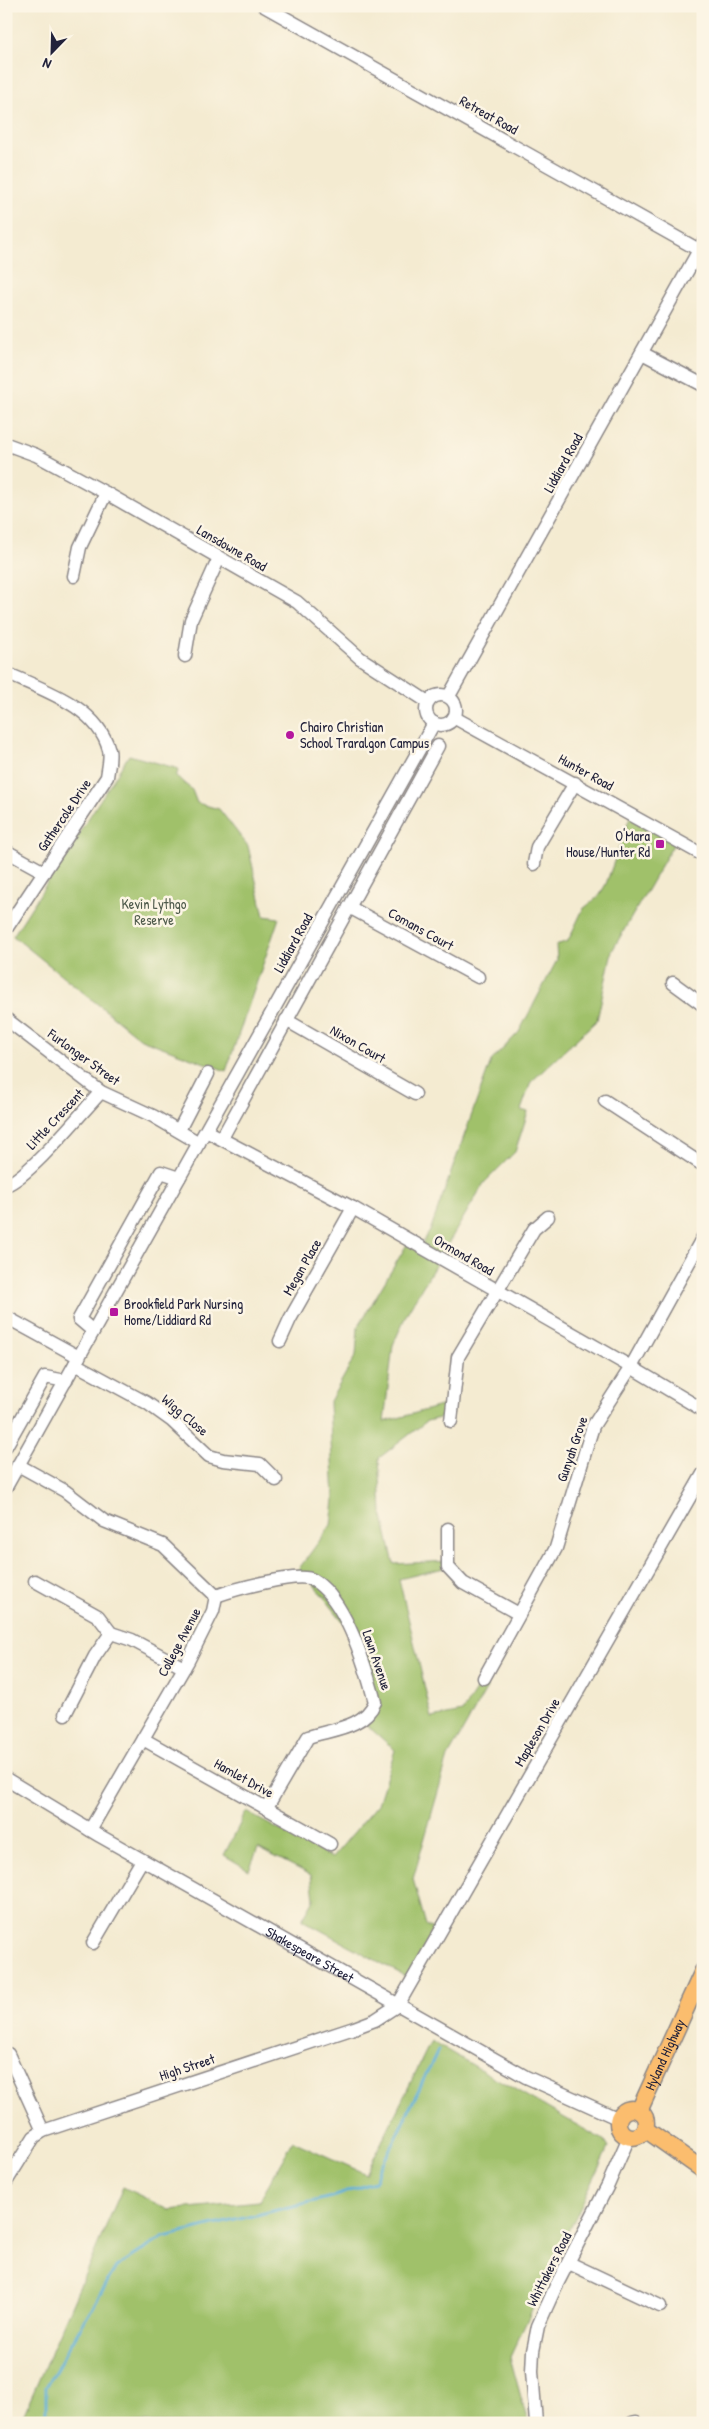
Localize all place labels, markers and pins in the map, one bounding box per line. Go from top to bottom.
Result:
place label: Chairo Christian School Traralgon Campus [300,717,429,753]
marker: Chairo Christian School Traralgon Campus [284,729,296,741]
place label: O'Mara House/Hunter Rd [566,826,651,861]
marker: O'Mara House/Hunter Rd [654,838,666,850]
place label: Brookfield Park Nursing Home/Liddiard Rd [124,1294,243,1329]
marker: Brookfield Park Nursing Home/Liddiard Rd [108,1306,120,1318]

